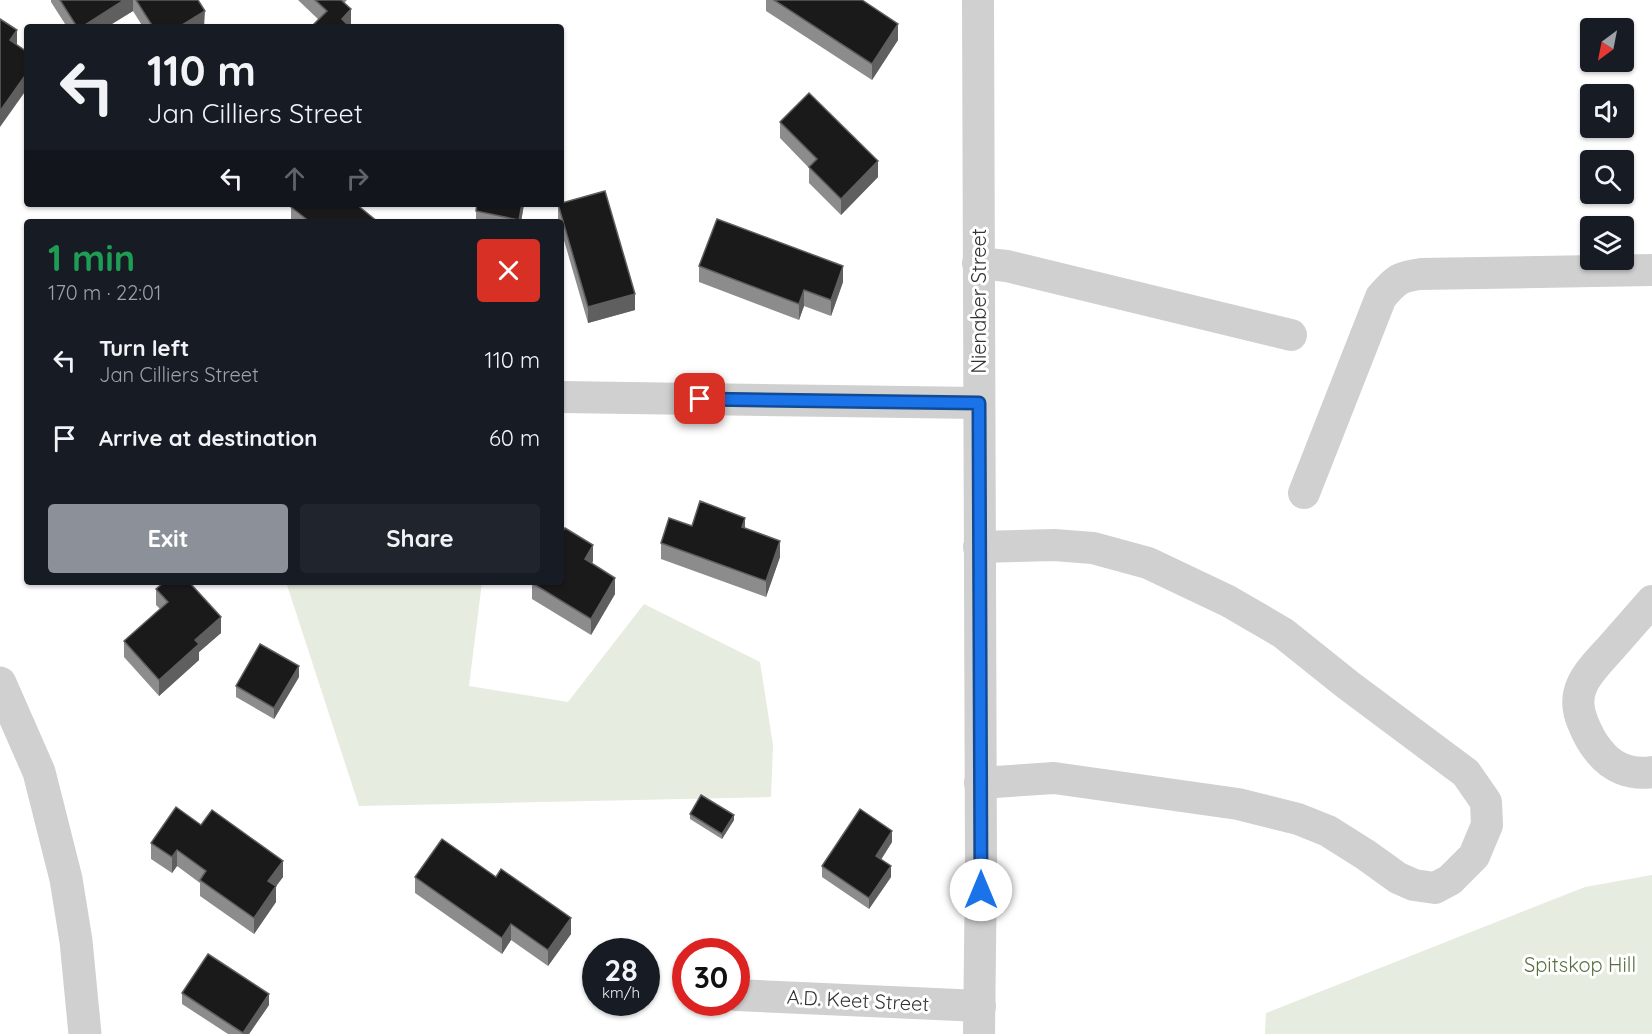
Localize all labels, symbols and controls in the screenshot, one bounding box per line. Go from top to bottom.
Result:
north arrow [1580,18,1634,72]
map controls [1580,18,1634,270]
text: 110 m [147,44,256,97]
icon: left [48,48,126,126]
button: sound [1580,84,1634,138]
text: Jan Cilliers Street [147,96,363,130]
button: search [1580,150,1634,204]
icon: left [215,162,248,195]
icon: ahead [278,162,311,195]
icon: right [341,162,374,195]
button: layers [1580,216,1634,270]
street label: Nienaber Street [966,228,991,374]
text: 1 min [48,235,135,280]
button: close [477,239,540,302]
text: 170 m · 22:01 [48,280,161,305]
text: Turn left [99,334,189,362]
icon: left [48,344,81,377]
text: 110 m [485,346,540,374]
text: Jan Cilliers Street [99,362,259,387]
pin [674,373,725,424]
icon: arrive [683,382,716,415]
icon: arrive [48,422,81,455]
text: Arrive at destination [99,424,317,452]
text: 60 m [489,424,540,452]
button: Exit [48,504,288,573]
button: Share [300,504,540,573]
position arrow [949,858,1013,922]
speed limit sign: 30 [672,938,750,1016]
text: 28 [604,951,638,989]
park label: Spitskop Hill [1524,952,1636,977]
text: km/h [602,983,640,1002]
street label: A.D. Keet Street [786,984,930,1016]

